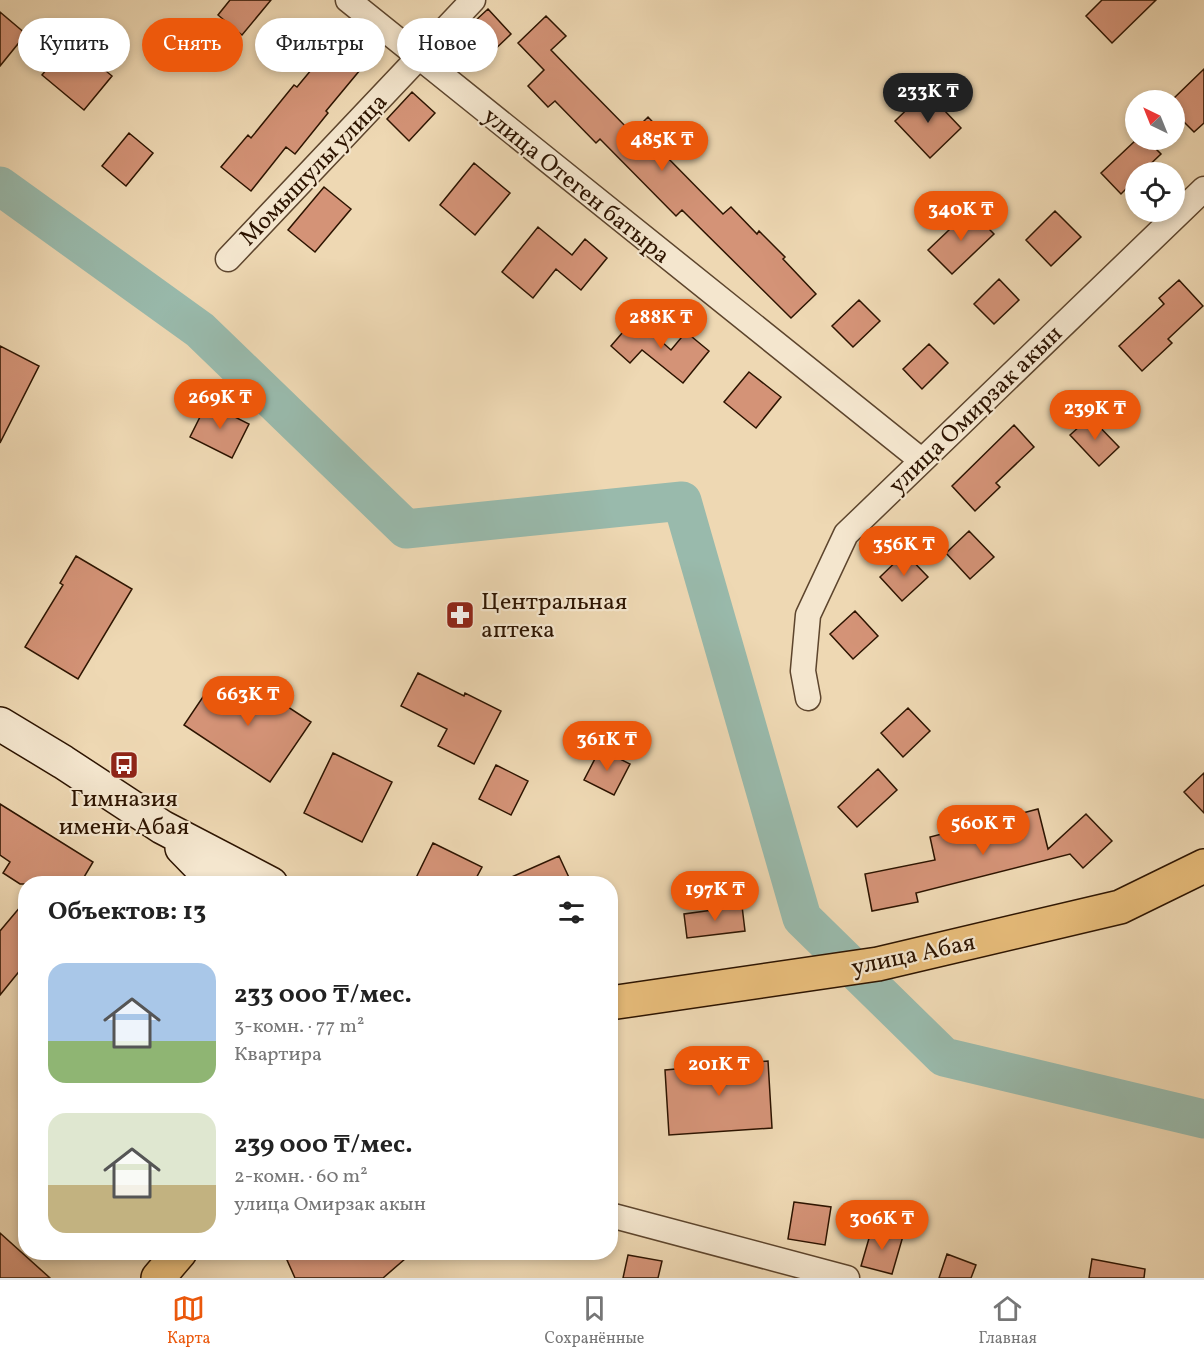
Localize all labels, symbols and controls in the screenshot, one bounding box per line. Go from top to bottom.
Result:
chip: Купить [18,18,130,72]
chip: Снять [142,18,243,72]
chip: Фильтры [255,18,385,72]
chip: Новое [397,18,498,72]
pin: 233K ₸ [879,73,977,124]
text: 233K ₸ [897,78,959,106]
street label: Момышулы улица [233,86,396,254]
north arrow [1125,90,1185,150]
map controls [1125,90,1185,222]
street label: улица Отеген батыра [475,100,677,273]
pin: 485K ₸ [613,121,711,172]
text: 485K ₸ [630,126,694,154]
button: locate [1125,162,1185,222]
pin: 340K ₸ [912,191,1010,242]
text: 340K ₸ [928,196,994,224]
pin: 288K ₸ [612,299,710,350]
text: 288K ₸ [629,304,693,332]
street label: улица Омирзак акын [882,318,1071,503]
pin: 269K ₸ [171,379,269,430]
text: 269K ₸ [188,384,252,412]
pin: 239K ₸ [1046,390,1144,441]
text: 239K ₸ [1064,395,1126,423]
pin: 356K ₸ [855,526,953,577]
text: 356K ₸ [873,531,935,559]
place label: Центральная аптека [481,586,627,648]
pharmacy icon: Центральная аптека [444,599,476,631]
pin: 663K ₸ [199,676,297,727]
text: 663K ₸ [216,681,280,709]
pin: 361K ₸ [558,721,656,772]
text: 361K ₸ [577,726,637,754]
bus stop icon: Гимназия имени Абая [108,749,140,781]
place label: Гимназия имени Абая [59,783,189,845]
pin: 560K ₸ [934,805,1032,856]
text: 560K ₸ [951,810,1015,838]
pin: 197K ₸ [666,871,764,922]
text: 197K ₸ [685,876,745,904]
text: Объектов: 13 [48,894,206,930]
icon: filters [555,896,588,929]
street label: улица Абая [848,926,978,986]
text: 233 000 ₸/мес. [234,977,412,1013]
icon: home [96,987,168,1059]
text: 3-комн. · 77 m² [234,1013,364,1041]
text: Квартира [234,1041,322,1069]
pin: 201K ₸ [670,1046,768,1097]
text: 201K ₸ [688,1051,750,1079]
text: 239 000 ₸/мес. [234,1127,413,1163]
icon: home [96,1137,168,1209]
text: 2-комн. · 60 m² [234,1163,368,1191]
text: улица Омирзак акын [234,1191,426,1219]
pin: 306K ₸ [833,1200,931,1251]
text: 306K ₸ [850,1205,914,1233]
tab: Карта [167,1292,210,1350]
tab: Сохранённые [545,1292,644,1350]
tab: Главная [978,1292,1037,1350]

